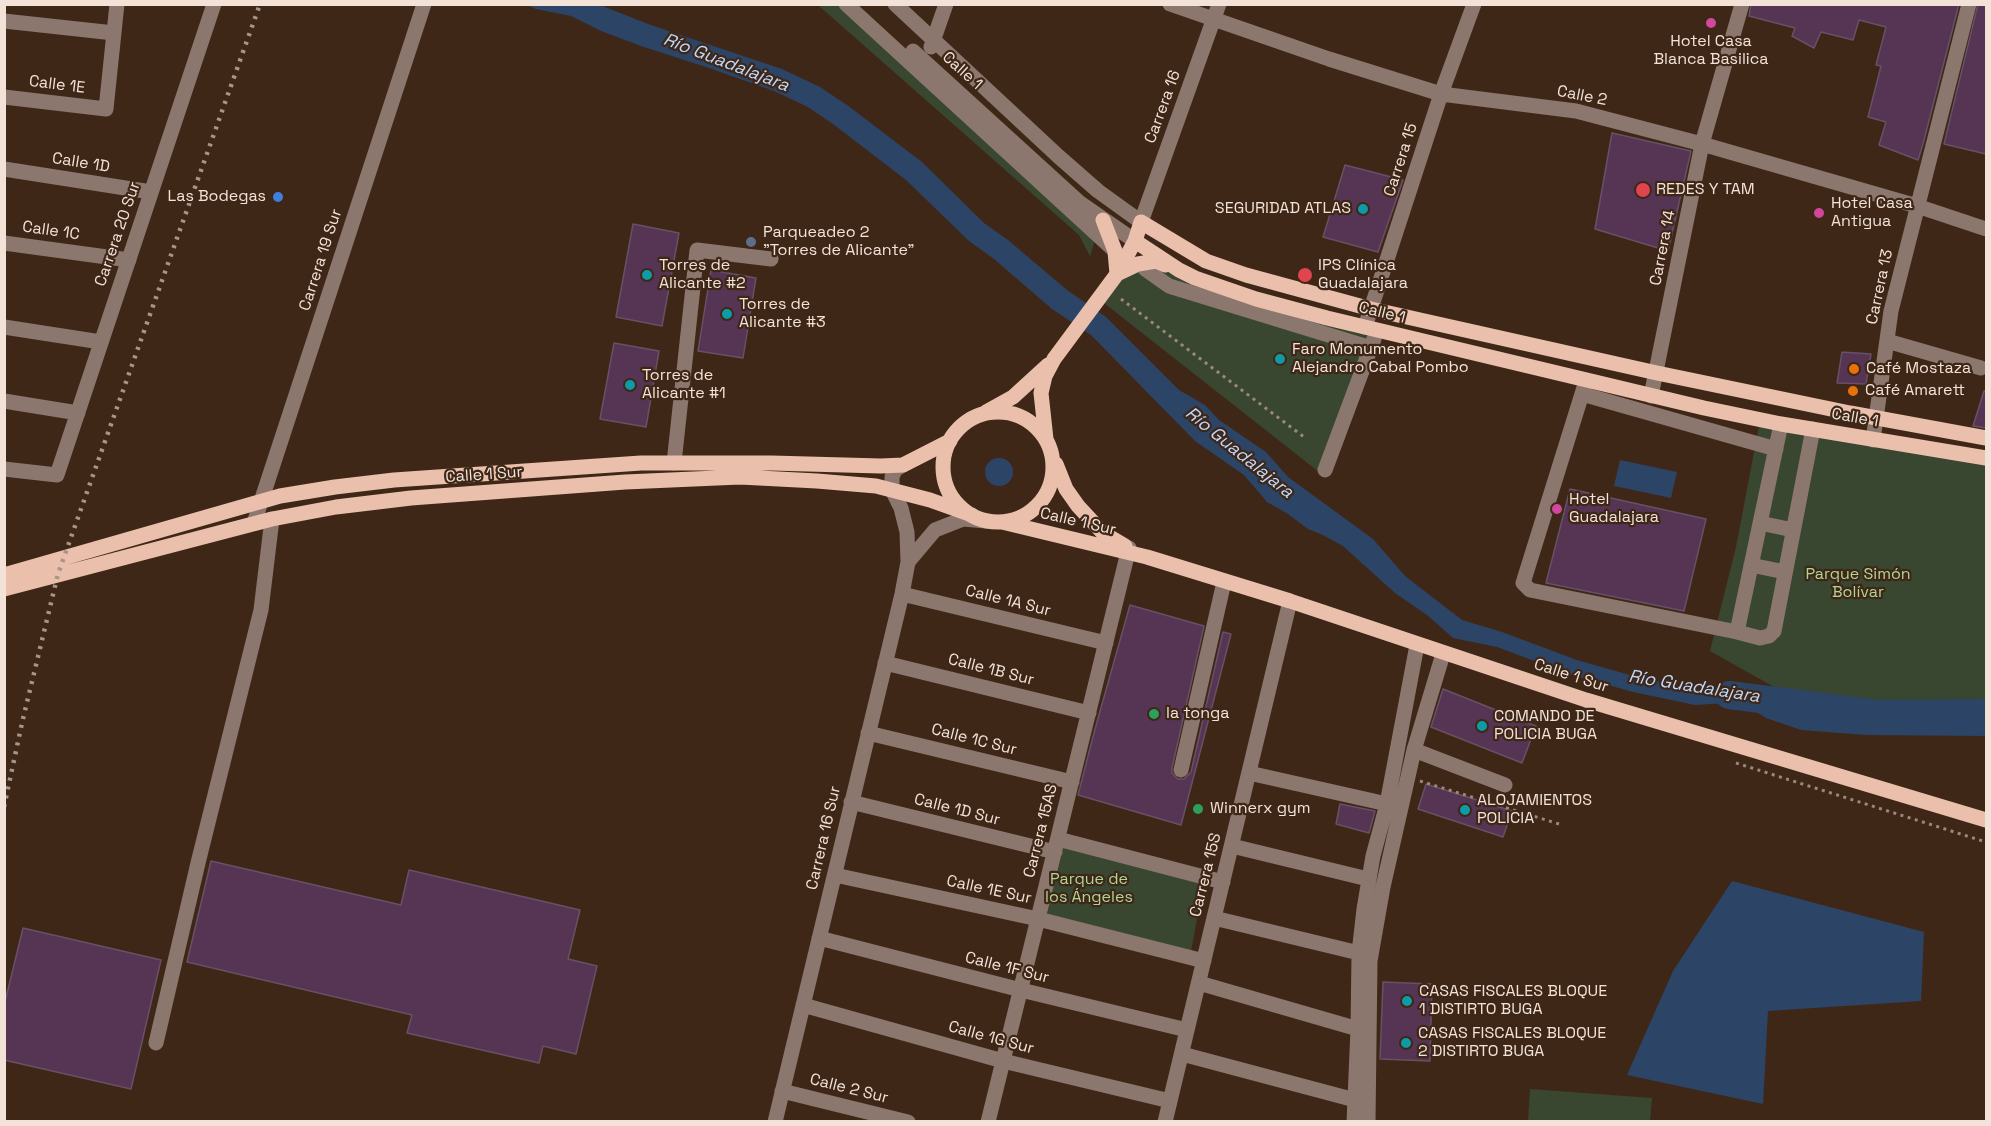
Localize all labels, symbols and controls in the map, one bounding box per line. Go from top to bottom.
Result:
marker: Hotel Casa Blanca Basilica [1704,16,1718,30]
water label: Río Guadalajara [660,29,792,97]
place label: Hotel Casa Blanca Basilica [1653,32,1769,70]
street label: Calle 1 [938,48,986,94]
street label: Carrera 16 [1141,68,1185,146]
street label: Calle 1E [28,72,86,98]
street label: Calle 2 [1555,82,1609,110]
street label: Carrera 15 [1380,121,1422,199]
street label: Calle 1D [51,149,111,177]
street label: Carrera 20 Sur [91,179,145,289]
place label: REDES Y TAM [1656,180,1755,200]
marker: REDES Y TAM [1634,181,1652,199]
place label: Las Bodegas [168,187,266,207]
marker: Las Bodegas [271,190,285,204]
place label: Hotel Casa Antigua [1831,194,1913,232]
place label: SEGURIDAD ATLAS [1215,199,1351,219]
marker: SEGURIDAD ATLAS [1356,202,1370,216]
marker: Hotel Casa Antigua [1812,206,1826,220]
street label: Carrera 19 Sur [295,207,347,313]
street label: Carrera 14 [1646,209,1680,287]
street label: Calle 1C [21,217,81,245]
place label: Parqueadeo 2 "Torres de Alicante" [763,223,914,261]
marker: Parqueadeo 2 "Torres de Alicante" [744,235,758,249]
street label: Carrera 13 [1863,248,1897,326]
place label: Torres de Alicante #2 [659,256,746,294]
place label: IPS Clínica Guadalajara [1318,256,1408,294]
marker: IPS Clínica Guadalajara [1296,266,1314,284]
marker: Torres de Alicante #2 [640,268,654,282]
place label: Torres de Alicante #3 [739,295,826,333]
street label: Calle 1 [1357,298,1407,328]
marker: Torres de Alicante #3 [720,307,734,321]
place label: Faro Monumento Alejandro Cabal Pombo [1292,340,1469,378]
marker: Faro Monumento Alejandro Cabal Pombo [1273,352,1287,366]
place label: Café Mostaza [1866,359,1971,379]
marker: Café Mostaza [1847,362,1861,376]
place label: Torres de Alicante #1 [642,366,726,404]
marker: Torres de Alicante #1 [623,378,637,392]
place label: Café Amarett [1865,381,1965,401]
marker: Café Amarett [1846,384,1860,398]
water label: Río Guadalajara [1181,403,1297,503]
street label: Calle 1 [1830,404,1880,432]
street label: Calle 1 Sur [445,463,523,487]
place label: Hotel Guadalajara [1569,490,1659,528]
marker: Hotel Guadalajara [1550,502,1564,516]
street label: Calle 1 Sur [1038,504,1118,540]
park label: Parque Simón Bolívar [1805,565,1911,603]
street label: Calle 1A Sur [963,581,1053,621]
street label: Calle 1B Sur [946,650,1036,690]
street label: Calle 1 Sur [1531,655,1611,697]
water label: Río Guadalajara [1627,666,1761,708]
place label: la tonga [1166,704,1229,724]
marker: la tonga [1147,707,1161,721]
place label: COMANDO DE POLICIA BUGA [1494,707,1597,745]
marker: COMANDO DE POLICIA BUGA [1475,719,1489,733]
street label: Calle 1C Sur [929,720,1019,760]
street label: Carrera 15AS [1020,782,1062,880]
street label: Carrera 16 Sur [803,784,845,892]
street label: Calle 1D Sur [912,790,1002,830]
place label: ALOJAMIENTOS POLICIA [1477,791,1592,829]
place label: Winnerx gym [1210,799,1310,819]
marker: Winnerx gym [1191,802,1205,816]
marker: ALOJAMIENTOS POLICIA [1458,803,1472,817]
street label: Carrera 15S [1186,831,1226,919]
park label: Parque de los Ángeles [1045,870,1133,908]
street label: Calle 1E Sur [945,872,1033,908]
street label: Calle 1F Sur [963,948,1051,988]
place label: CASAS FISCALES BLOQUE 1 DISTIRTO BUGA [1419,982,1607,1020]
marker: CASAS FISCALES BLOQUE 1 DISTIRTO BUGA [1400,994,1414,1008]
street label: Calle 1G Sur [946,1017,1036,1059]
place label: CASAS FISCALES BLOQUE 2 DISTIRTO BUGA [1418,1024,1606,1062]
marker: CASAS FISCALES BLOQUE 2 DISTIRTO BUGA [1399,1036,1413,1050]
street label: Calle 2 Sur [808,1070,890,1108]

